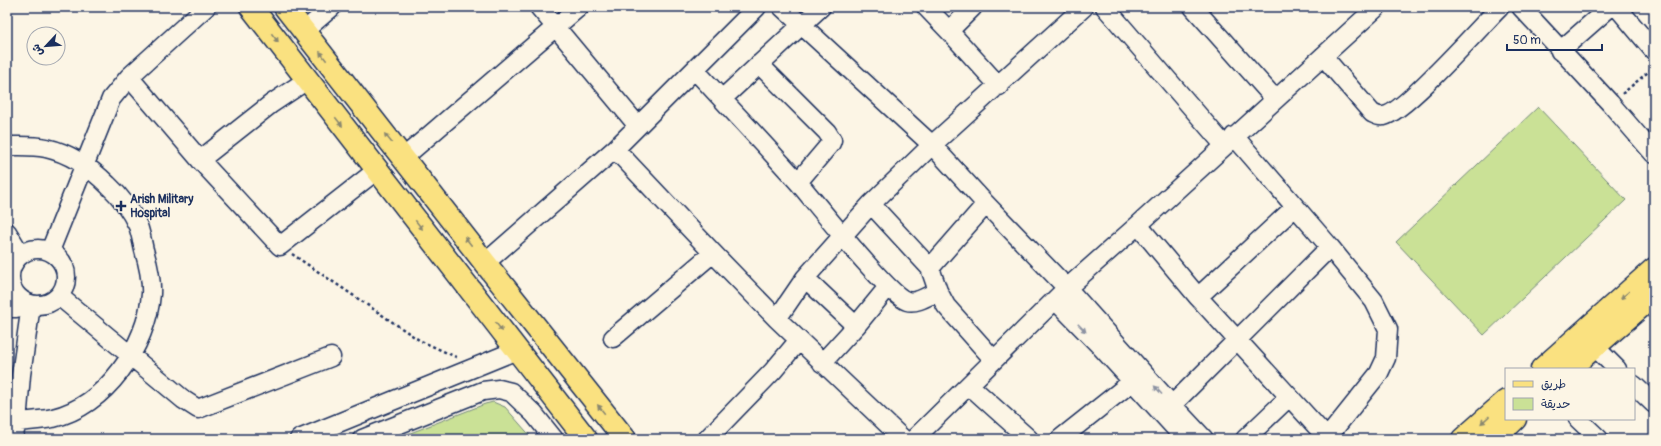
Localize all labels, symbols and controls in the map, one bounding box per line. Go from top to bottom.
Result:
north arrow [26,26,66,66]
scale bar [1507,26,1602,52]
one-way arrow [270,33,278,43]
text: 50 m [1513,33,1541,48]
text: ش [29,42,46,58]
one-way arrow [319,51,327,62]
one-way arrow [335,117,343,128]
one-way arrow [384,133,392,144]
place label: Arish Military Hospital [130,192,194,221]
marker: Arish Military Hospital [115,200,127,212]
one-way arrow [415,219,423,230]
one-way arrow [463,236,472,247]
one-way arrow [1620,290,1630,299]
one-way arrow [495,322,503,333]
one-way arrow [1077,323,1087,333]
legend [1505,368,1635,420]
text: طريق [1541,377,1566,392]
one-way arrow [1154,385,1163,395]
text: حديقة [1541,397,1570,412]
one-way arrow [596,403,605,414]
one-way arrow [1480,415,1489,424]

